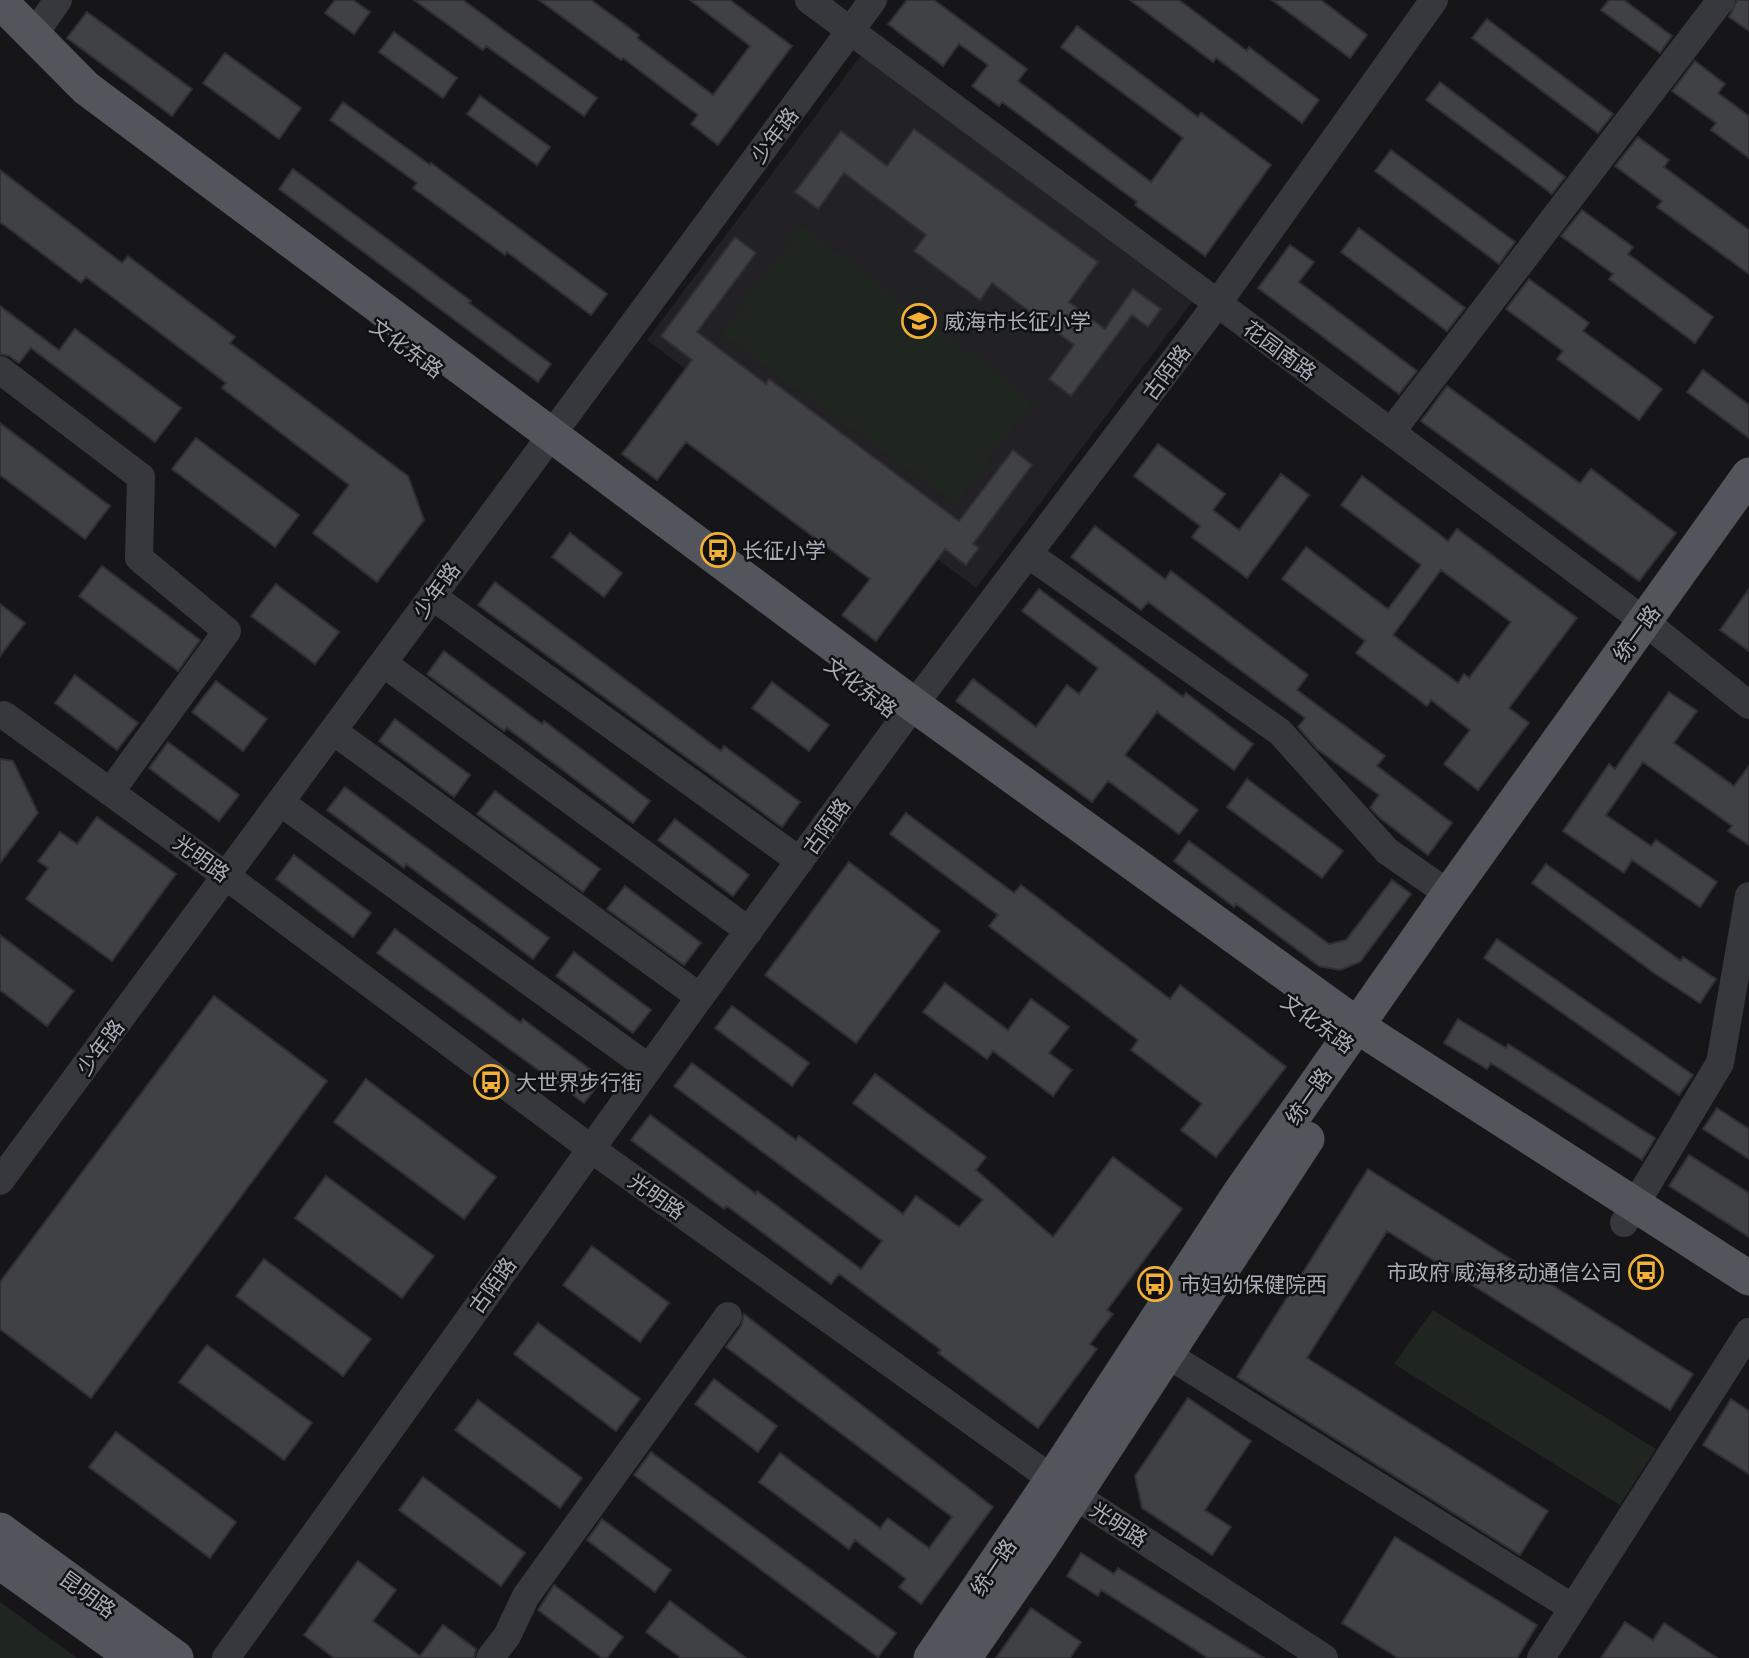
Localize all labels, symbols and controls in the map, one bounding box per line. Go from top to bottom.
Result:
street label: 少年路 [744,101,804,169]
school or university icon: 威海市长征小学 [900,302,938,340]
place label: 威海市长征小学 [944,307,1091,335]
street label: 文化东路 [365,312,449,384]
street label: 花园南路 [1238,314,1322,386]
street label: 古陌路 [1136,338,1196,406]
bus stop icon: 长征小学 [699,531,737,569]
place label: 长征小学 [742,536,826,564]
street label: 少年路 [406,556,466,624]
street label: 统一路 [1606,599,1666,667]
street label: 文化东路 [819,651,903,723]
street label: 古陌路 [796,792,856,860]
street label: 光明路 [168,828,236,888]
street label: 文化东路 [1276,987,1360,1059]
street label: 少年路 [70,1013,130,1081]
street label: 统一路 [1278,1062,1338,1130]
bus stop icon: 大世界步行街 [472,1063,510,1101]
place label: 大世界步行街 [516,1068,642,1096]
street label: 光明路 [623,1166,691,1226]
street label: 古陌路 [462,1251,522,1319]
bus stop icon: 市政府 威海移动通信公司 [1627,1253,1665,1291]
place label: 市政府 威海移动通信公司 [1387,1258,1622,1286]
bus stop icon: 市妇幼保健院西 [1136,1265,1174,1303]
place label: 市妇幼保健院西 [1180,1270,1327,1298]
street label: 光明路 [1085,1495,1153,1553]
street label: 统一路 [964,1533,1022,1601]
street label: 昆明路 [54,1564,122,1624]

